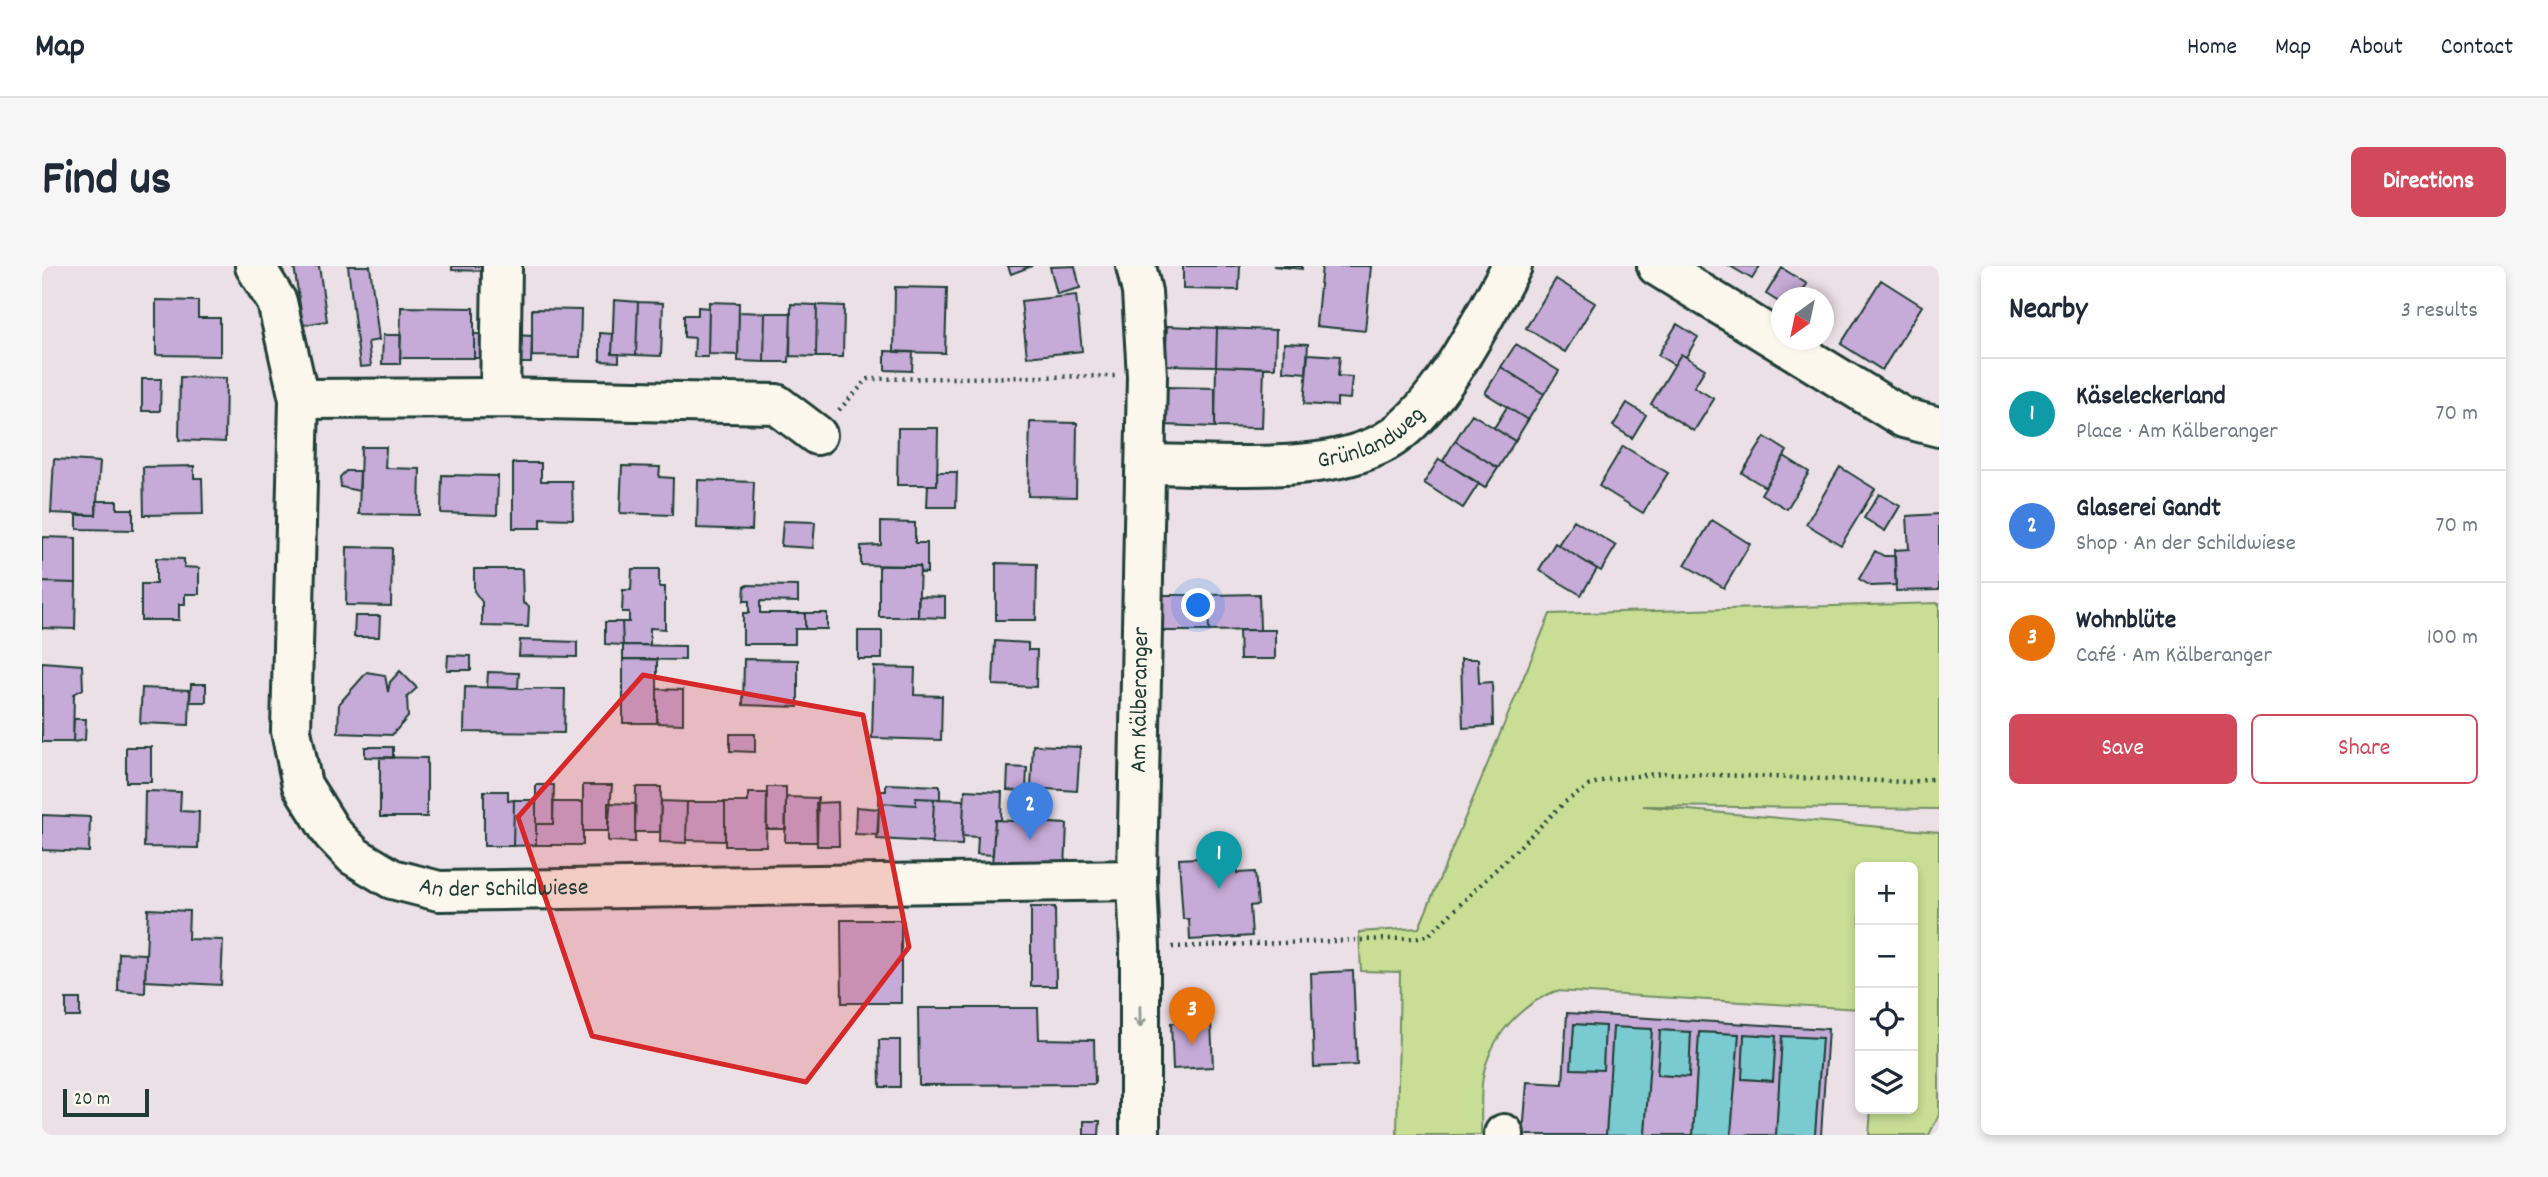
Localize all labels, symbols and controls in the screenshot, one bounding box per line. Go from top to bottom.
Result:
text: Map [35,25,85,72]
text: Home [2187,31,2237,65]
text: Map [2275,31,2311,65]
text: About [2349,31,2403,65]
text: Contact [2441,31,2513,65]
text: Find us [42,147,171,217]
button: Directions [2351,147,2506,217]
north arrow [1771,287,1834,350]
text: Nearby [2009,290,2087,333]
text: 3 results [2401,295,2478,328]
text: Käseleckerland [2076,379,2226,416]
text: 1 [2029,398,2035,431]
text: 70 m [2436,398,2478,431]
street label: Grünlandweg [1315,400,1434,479]
text: Place · Am Kälberanger [2076,416,2278,449]
text: Glaserei Gandt [2076,491,2221,528]
text: 2 [2027,510,2037,543]
text: 70 m [2436,510,2478,543]
text: Shop · An der Schildwiese [2076,528,2296,561]
your location [1181,588,1215,622]
text: Wohnblüte [2076,603,2176,640]
text: 3 [2027,622,2037,655]
text: 100 m [2427,622,2478,655]
street label: Am Kälberanger [1123,627,1159,773]
text: Café · Am Kälberanger [2076,640,2272,673]
button: Save [2009,714,2237,784]
button: Share [2251,714,2478,784]
pin: 2 [1007,782,1053,840]
pin: 1 [1196,831,1242,889]
map controls [1855,862,1918,1114]
button: + [1855,862,1918,925]
street label: An der Schildwiese [415,870,589,908]
button: − [1855,925,1918,988]
pin: 3 [1169,987,1215,1045]
button: locate [1855,988,1918,1051]
one-way arrow [1133,1005,1147,1028]
button: layers [1855,1051,1918,1114]
scale bar [63,1086,149,1118]
text: 20 m [74,1087,110,1114]

